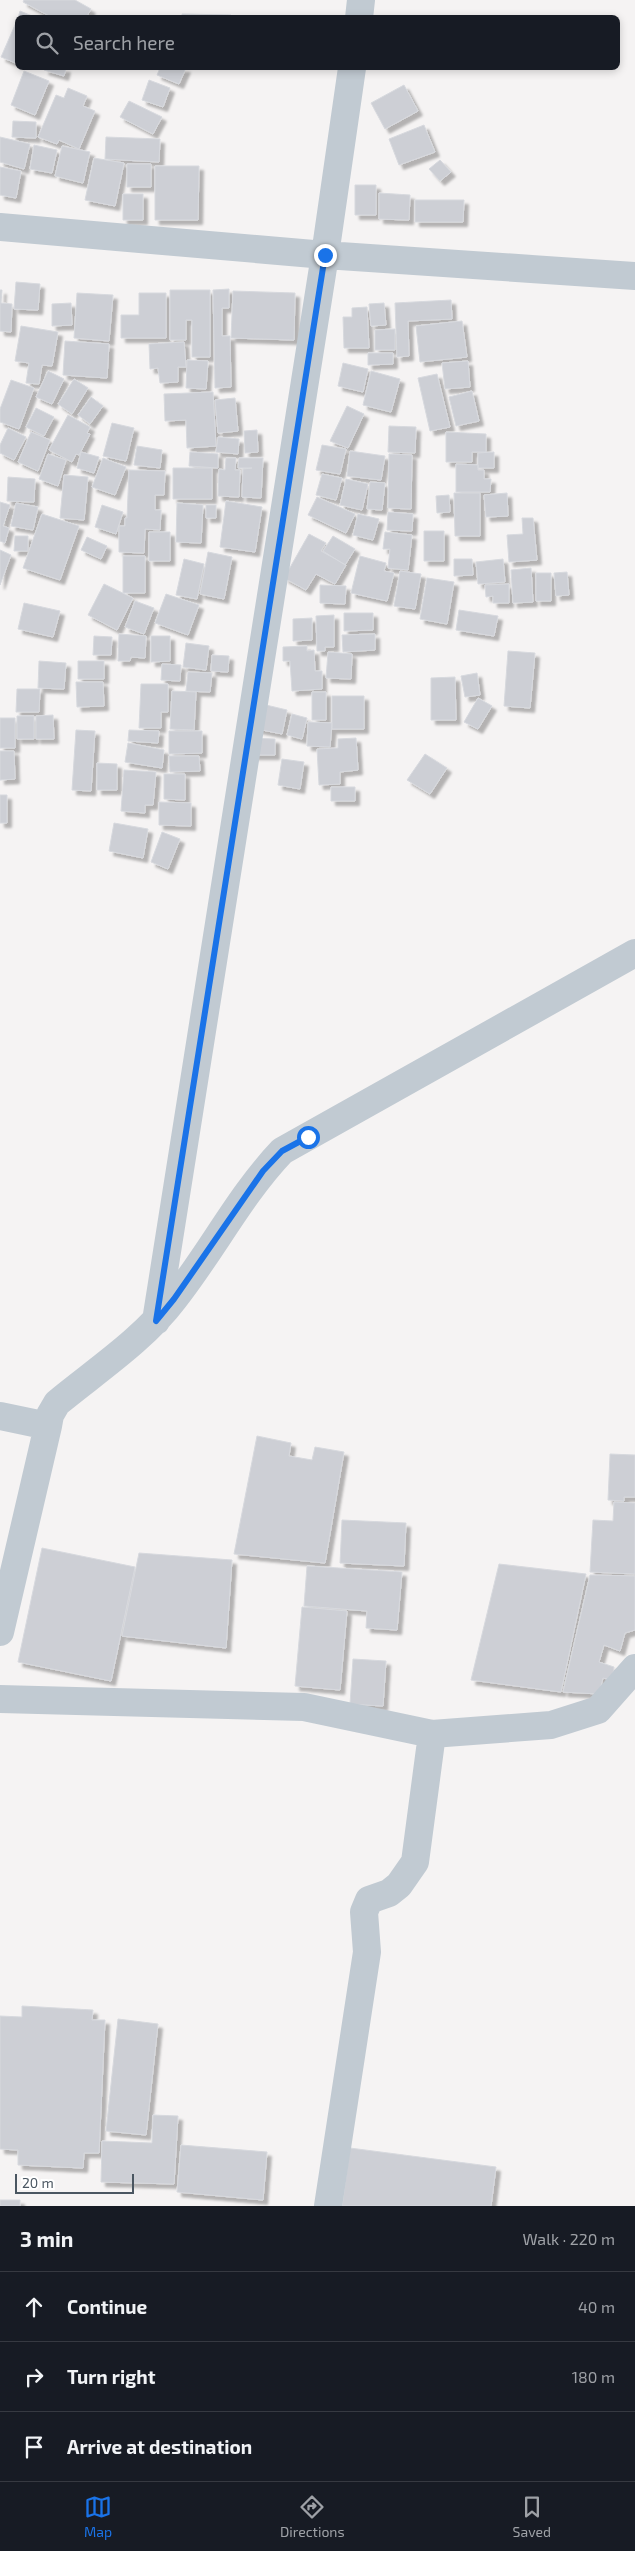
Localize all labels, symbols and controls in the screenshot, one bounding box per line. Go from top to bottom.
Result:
search box [15,15,620,70]
icon: search [33,29,61,57]
text: Search here [73,31,175,54]
route end [314,244,337,267]
route start [297,1126,320,1149]
scale bar [15,2171,134,2194]
text: 20 m [22,2174,54,2191]
text: 3 min [20,2226,73,2251]
text: Walk · 220 m [522,2229,615,2248]
icon: ahead [20,2293,48,2321]
text: Continue [67,2295,147,2318]
text: 40 m [578,2297,615,2316]
icon: right [20,2363,48,2391]
text: Turn right [67,2365,155,2388]
text: 180 m [572,2367,615,2386]
icon: arrive [20,2433,48,2461]
text: Arrive at destination [67,2435,252,2458]
tab: Map [84,2493,112,2540]
tab: Directions [280,2493,345,2540]
tab: Saved [513,2493,551,2540]

